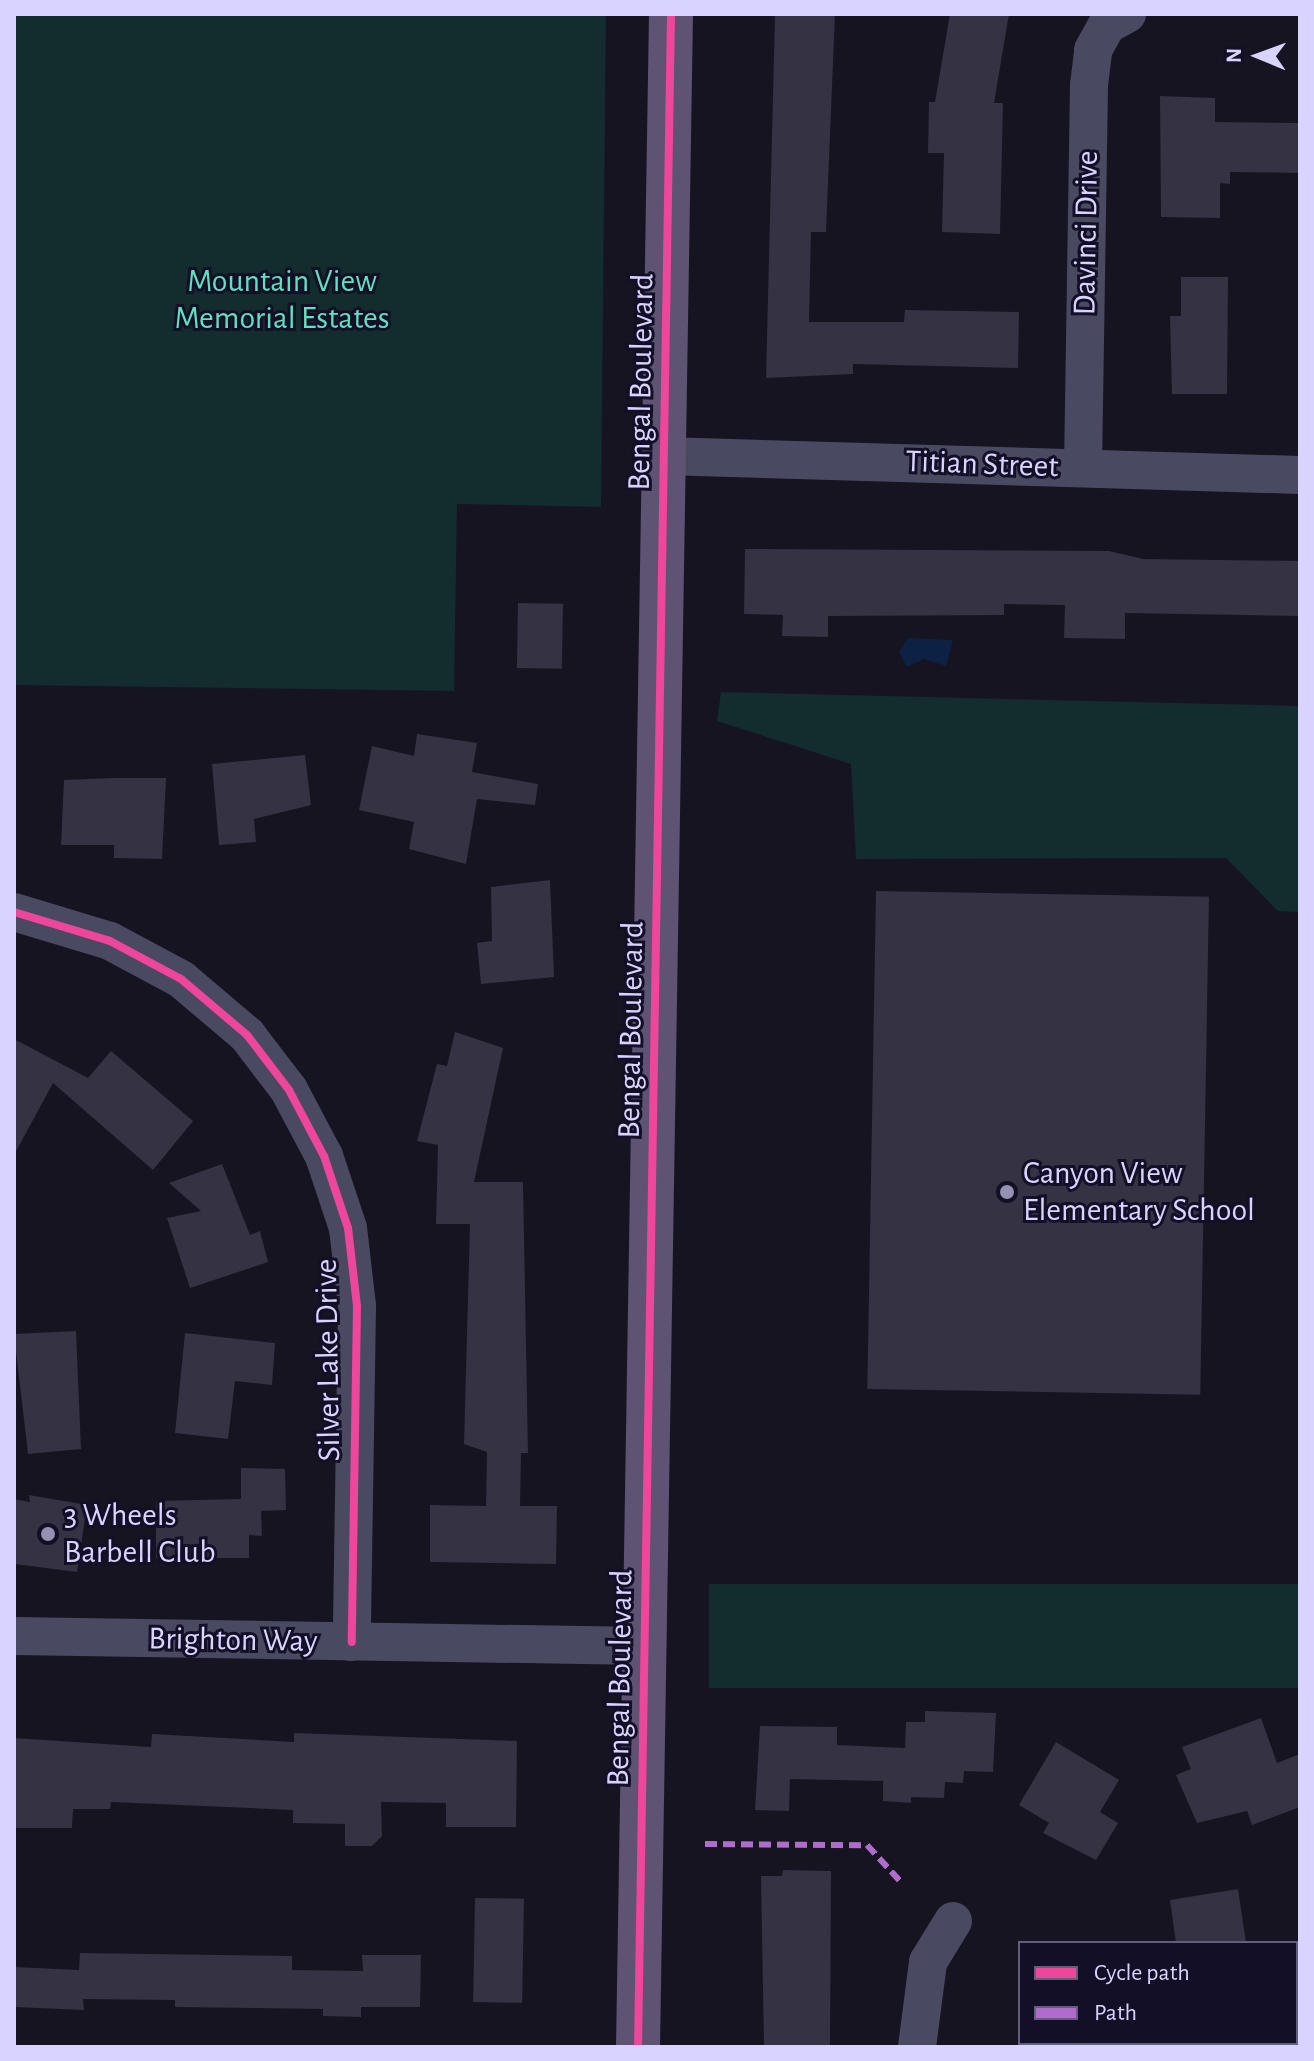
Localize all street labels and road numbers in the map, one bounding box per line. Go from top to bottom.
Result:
street label: Davinci Drive [1065,150,1107,316]
street label: Bengal Boulevard [620,273,662,491]
street label: Titian Street [905,442,1059,486]
street label: Bengal Boulevard [610,921,652,1139]
street label: Silver Lake Drive [307,1258,349,1462]
street label: Bengal Boulevard [599,1569,641,1787]
street label: Brighton Way [148,1619,318,1661]

